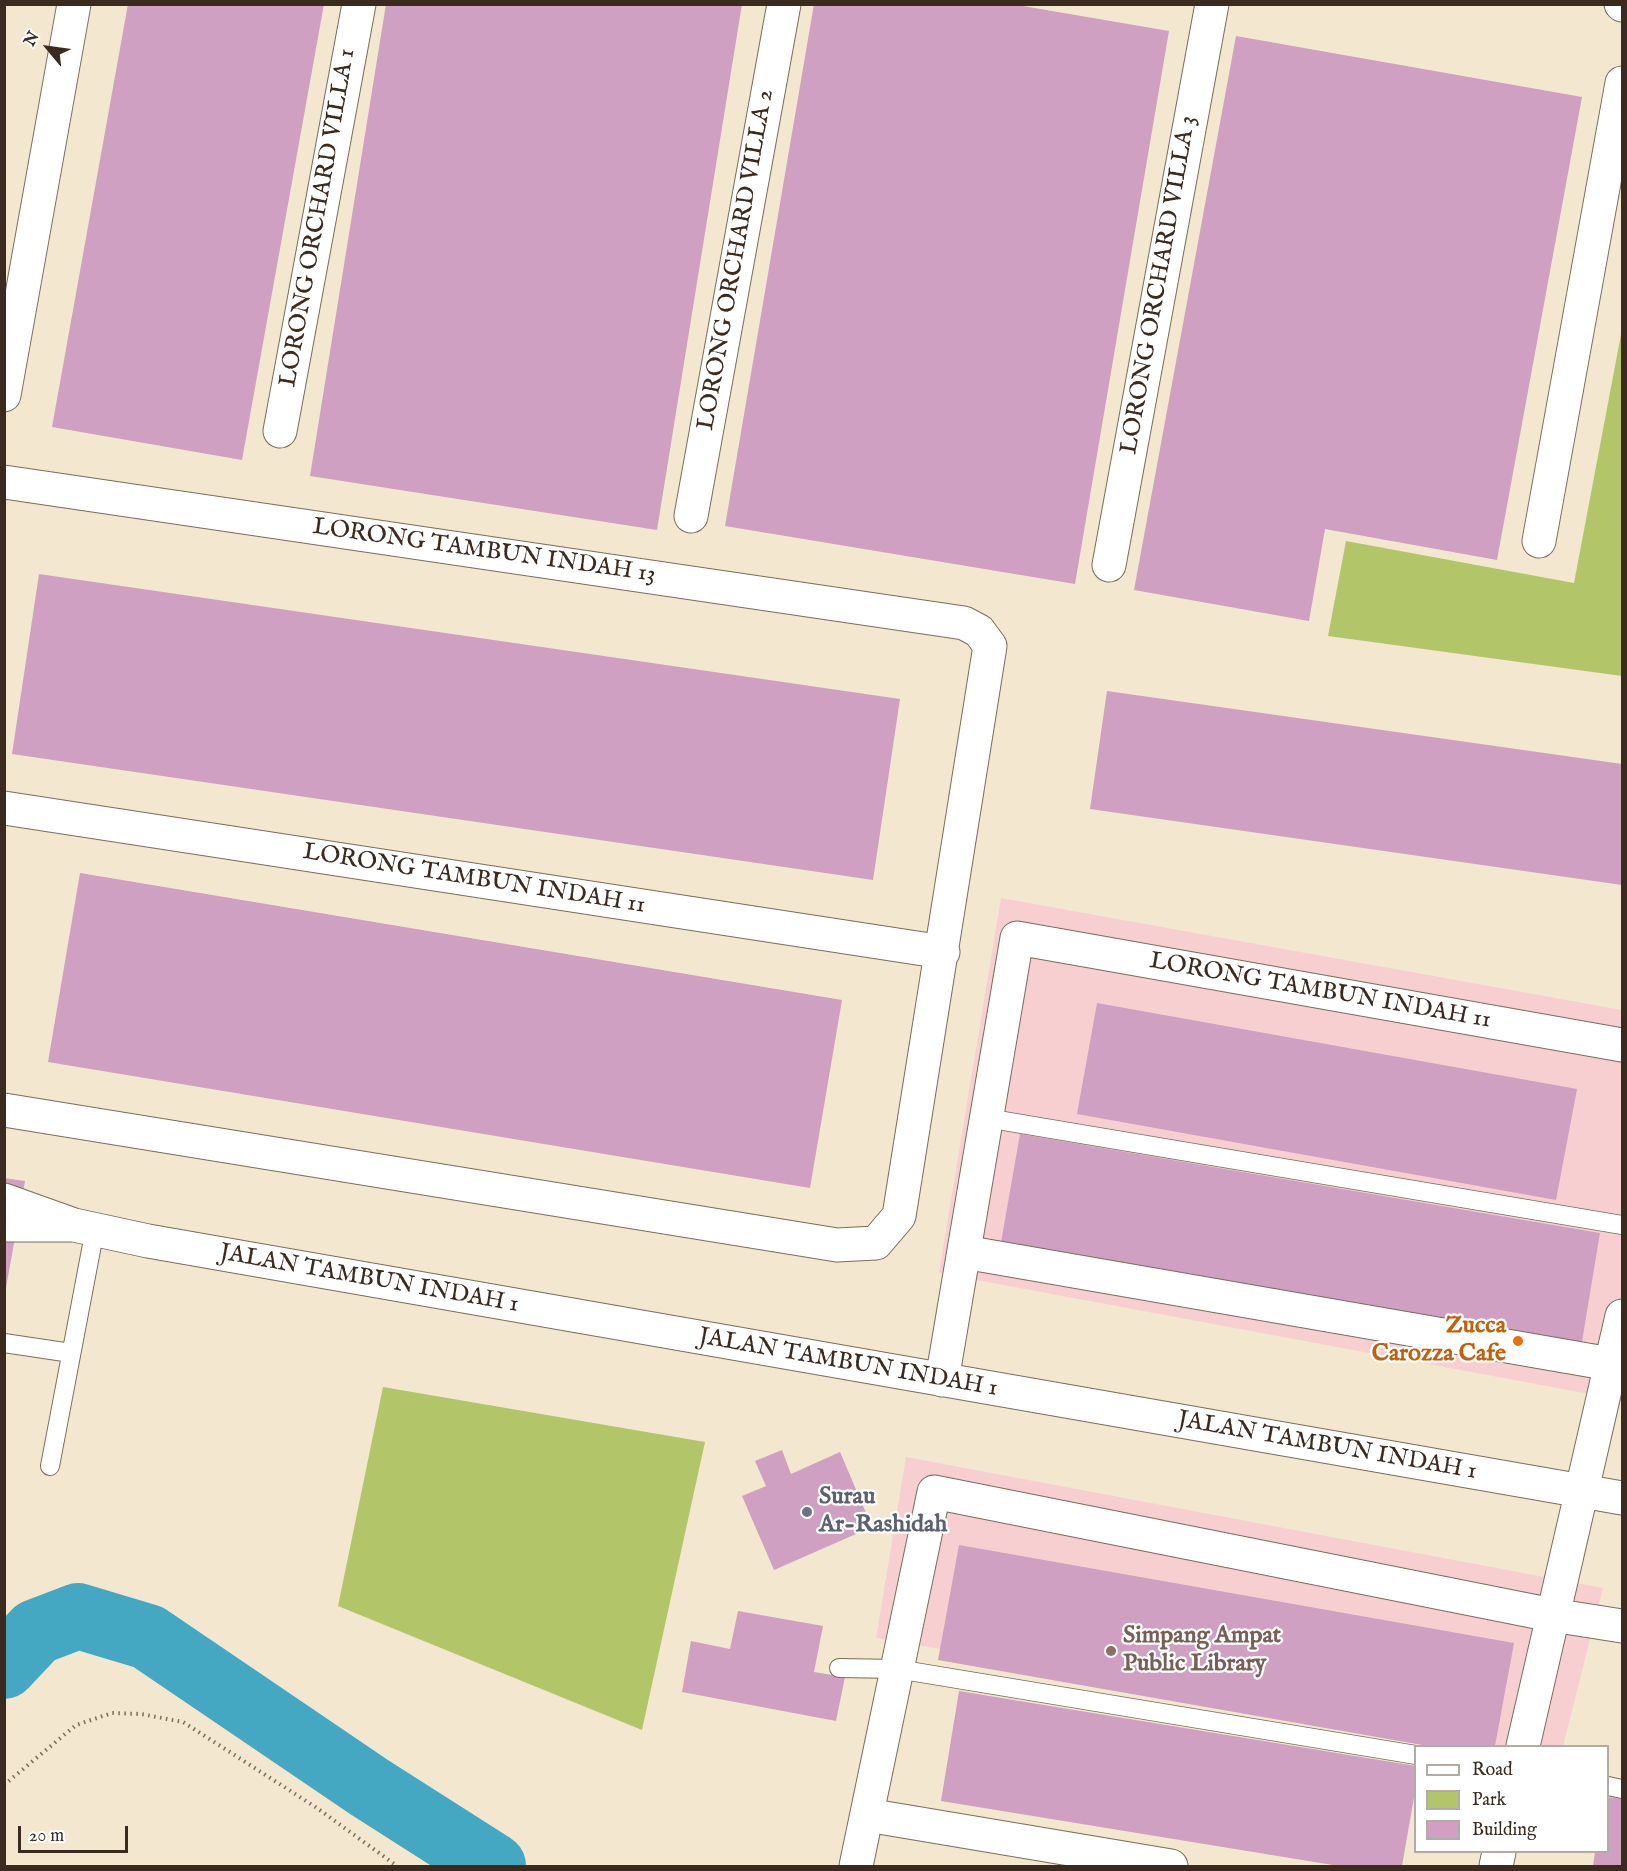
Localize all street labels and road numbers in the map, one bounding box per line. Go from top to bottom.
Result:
street label: LORONG ORCHARD VILLA 1 [275,46,363,390]
street label: LORONG ORCHARD VILLA 2 [693,87,781,433]
street label: LORONG ORCHARD VILLA 3 [1116,113,1204,457]
street label: LORONG TAMBUN INDAH 13 [311,514,657,590]
street label: LORONG TAMBUN INDAH 11 [301,839,647,921]
street label: LORONG TAMBUN INDAH 11 [1147,948,1493,1036]
street label: JALAN TAMBUN INDAH 1 [217,1240,521,1320]
street label: JALAN TAMBUN INDAH 1 [696,1324,1000,1404]
street label: JALAN TAMBUN INDAH 1 [1175,1407,1479,1487]

